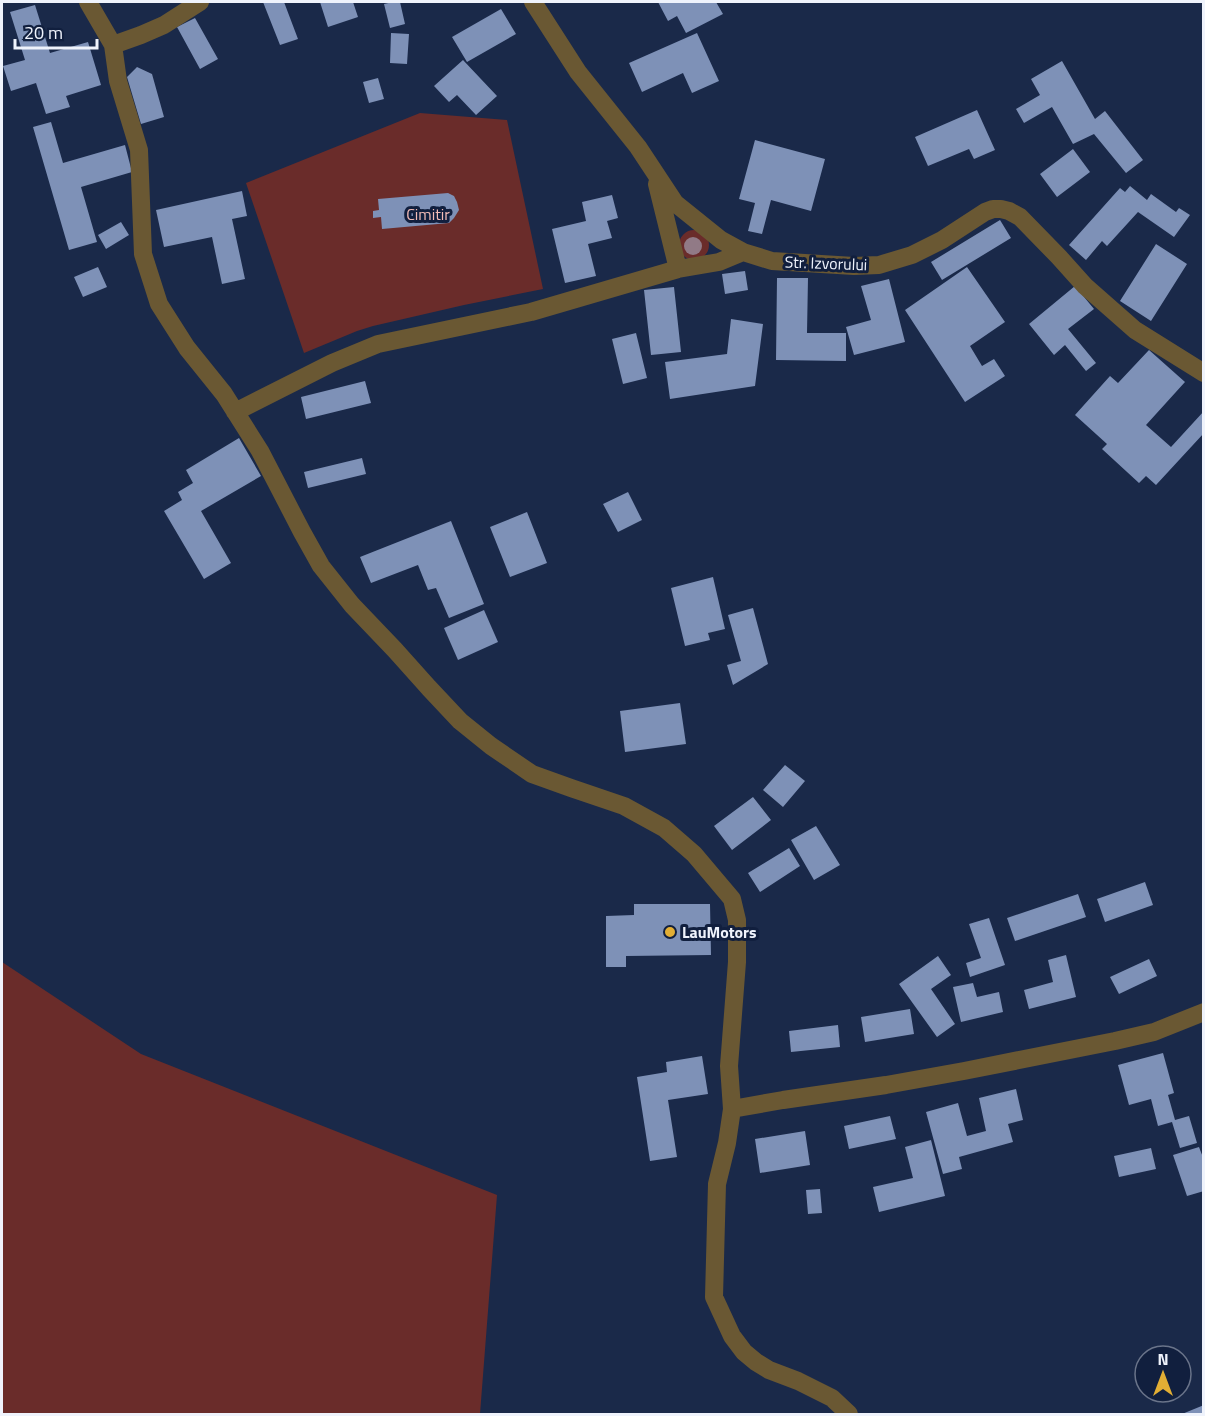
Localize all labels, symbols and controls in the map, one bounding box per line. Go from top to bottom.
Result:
scale bar [15,12,98,50]
text: 20 m [24,19,63,46]
park label: Cimitir [406,202,450,226]
street label: Str. Izvorului [784,250,868,276]
place label: LauMotors [682,920,757,944]
marker: LauMotors [663,925,677,939]
north arrow [1133,1344,1193,1404]
text: N [1157,1347,1169,1371]

